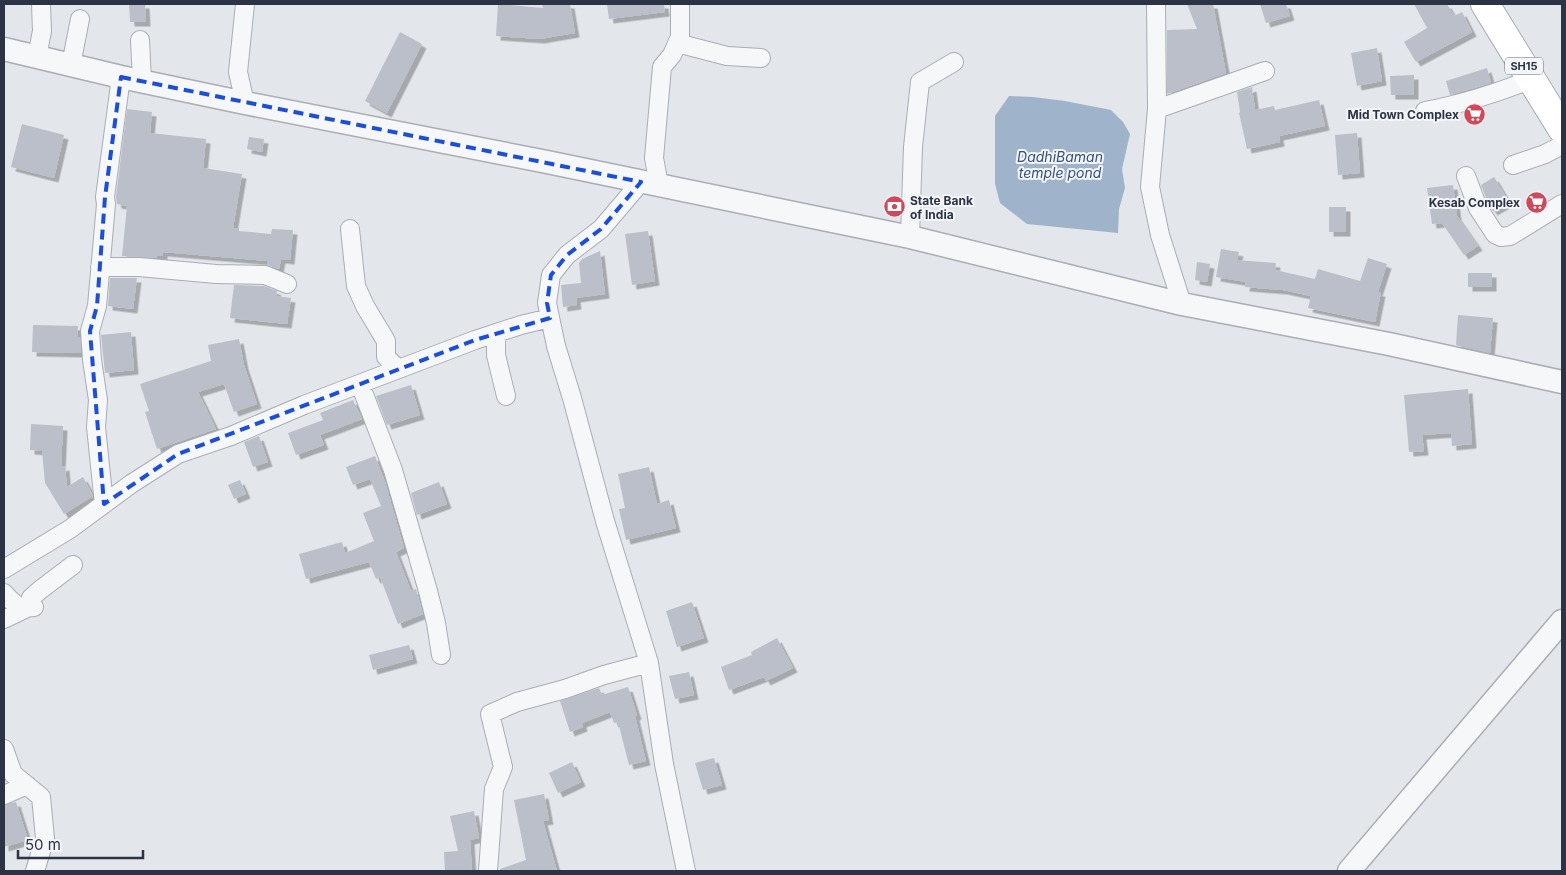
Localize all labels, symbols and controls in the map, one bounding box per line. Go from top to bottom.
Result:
road number: SH15 [1505,58,1543,74]
supermarket icon: Mid Town Complex [1463,102,1487,126]
place label: Mid Town Complex [1348,107,1459,122]
water label: DadhiBaman temple pond [1017,148,1103,181]
supermarket icon: Kesab Complex [1524,190,1548,214]
place label: State Bank of India [910,193,973,222]
bank icon: State Bank of India [882,195,906,219]
place label: Kesab Complex [1429,195,1520,210]
scale bar [18,828,142,860]
text: 50 m [25,835,61,854]

